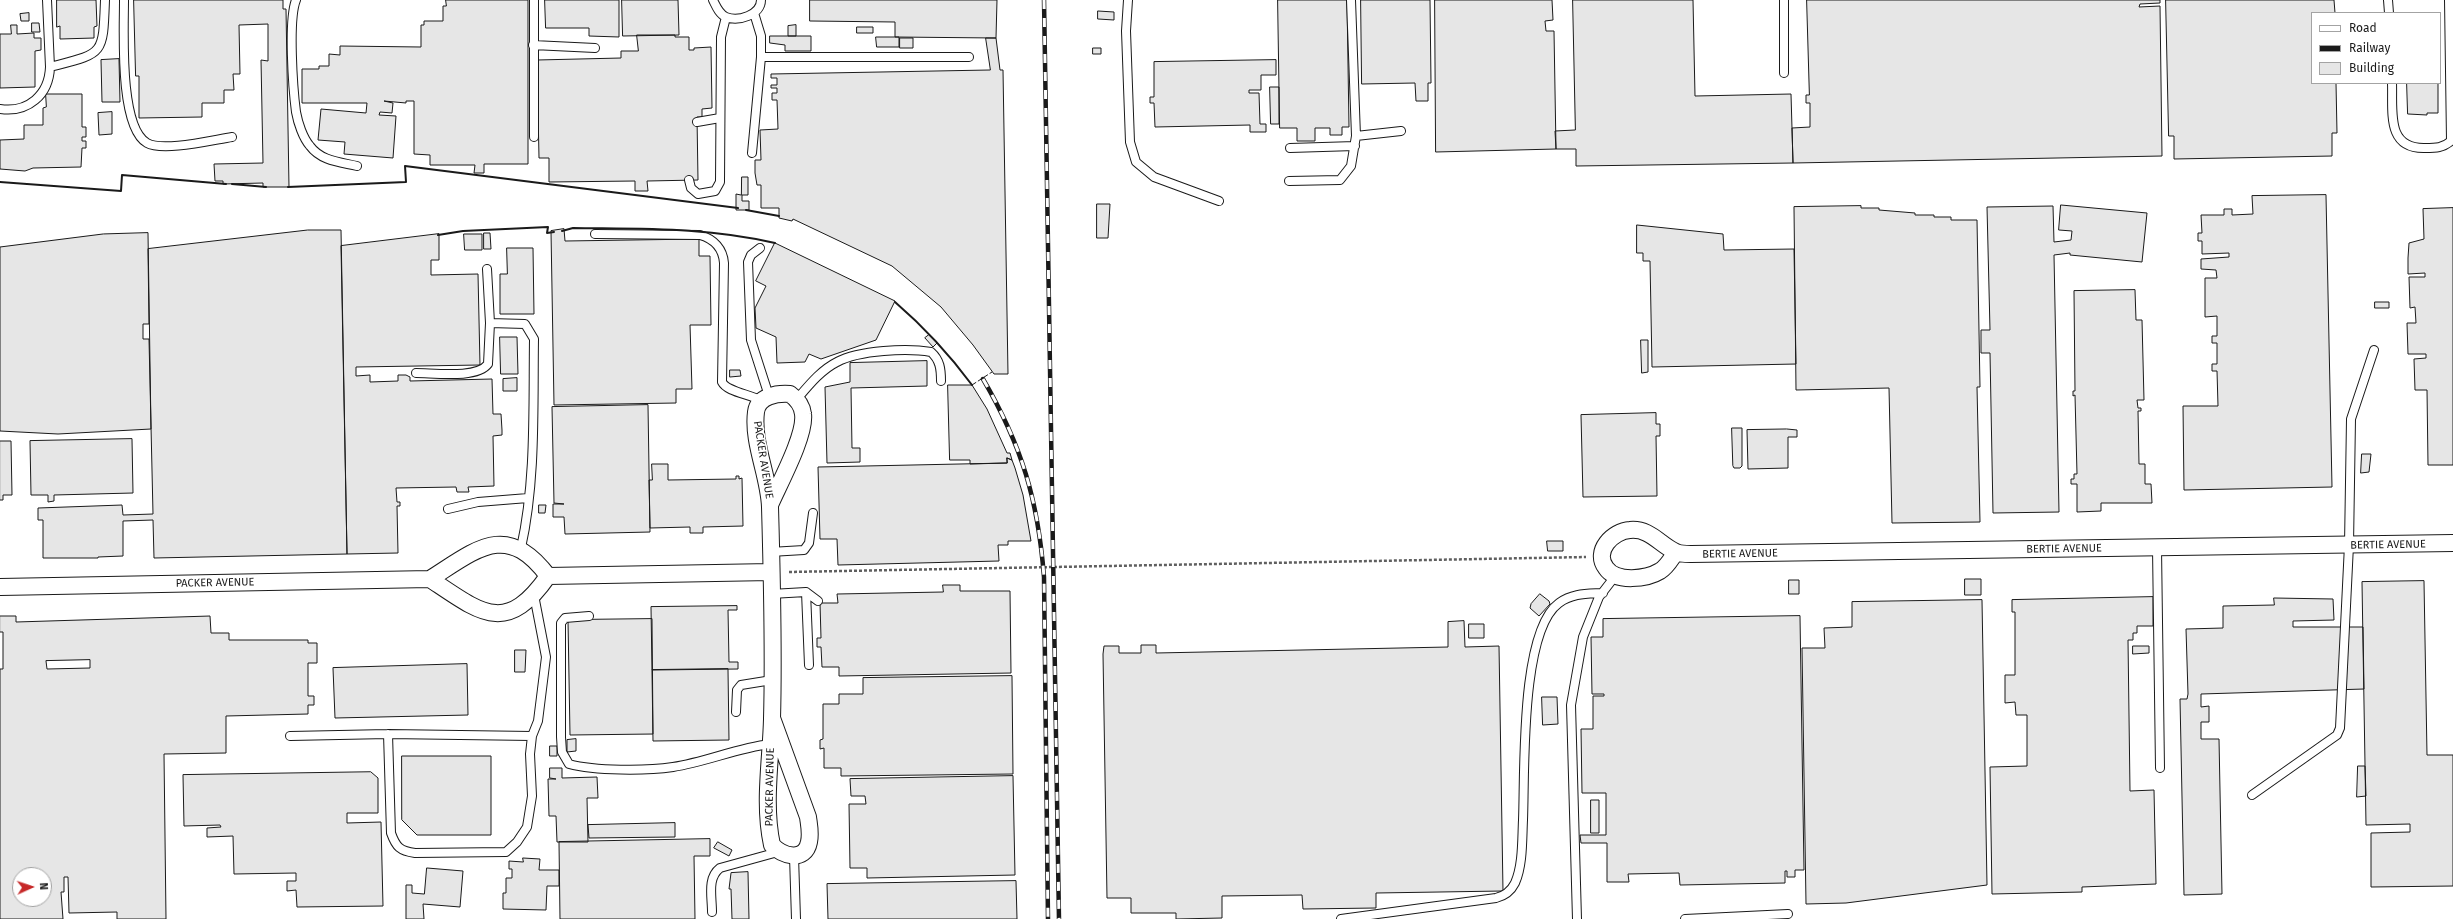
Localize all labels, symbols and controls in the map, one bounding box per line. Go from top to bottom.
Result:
legend [2311,12,2441,84]
text: Road [2349,21,2377,35]
text: Railway [2349,41,2390,55]
text: Building [2349,61,2394,75]
street label: PACKER AVENUE [750,420,776,500]
street label: BERTIE AVENUE [2350,538,2426,552]
street label: BERTIE AVENUE [2026,542,2102,556]
street label: BERTIE AVENUE [1702,547,1778,561]
street label: PACKER AVENUE [175,576,255,590]
street label: PACKER AVENUE [763,747,777,827]
north arrow [12,867,52,907]
text: N [37,882,50,890]

